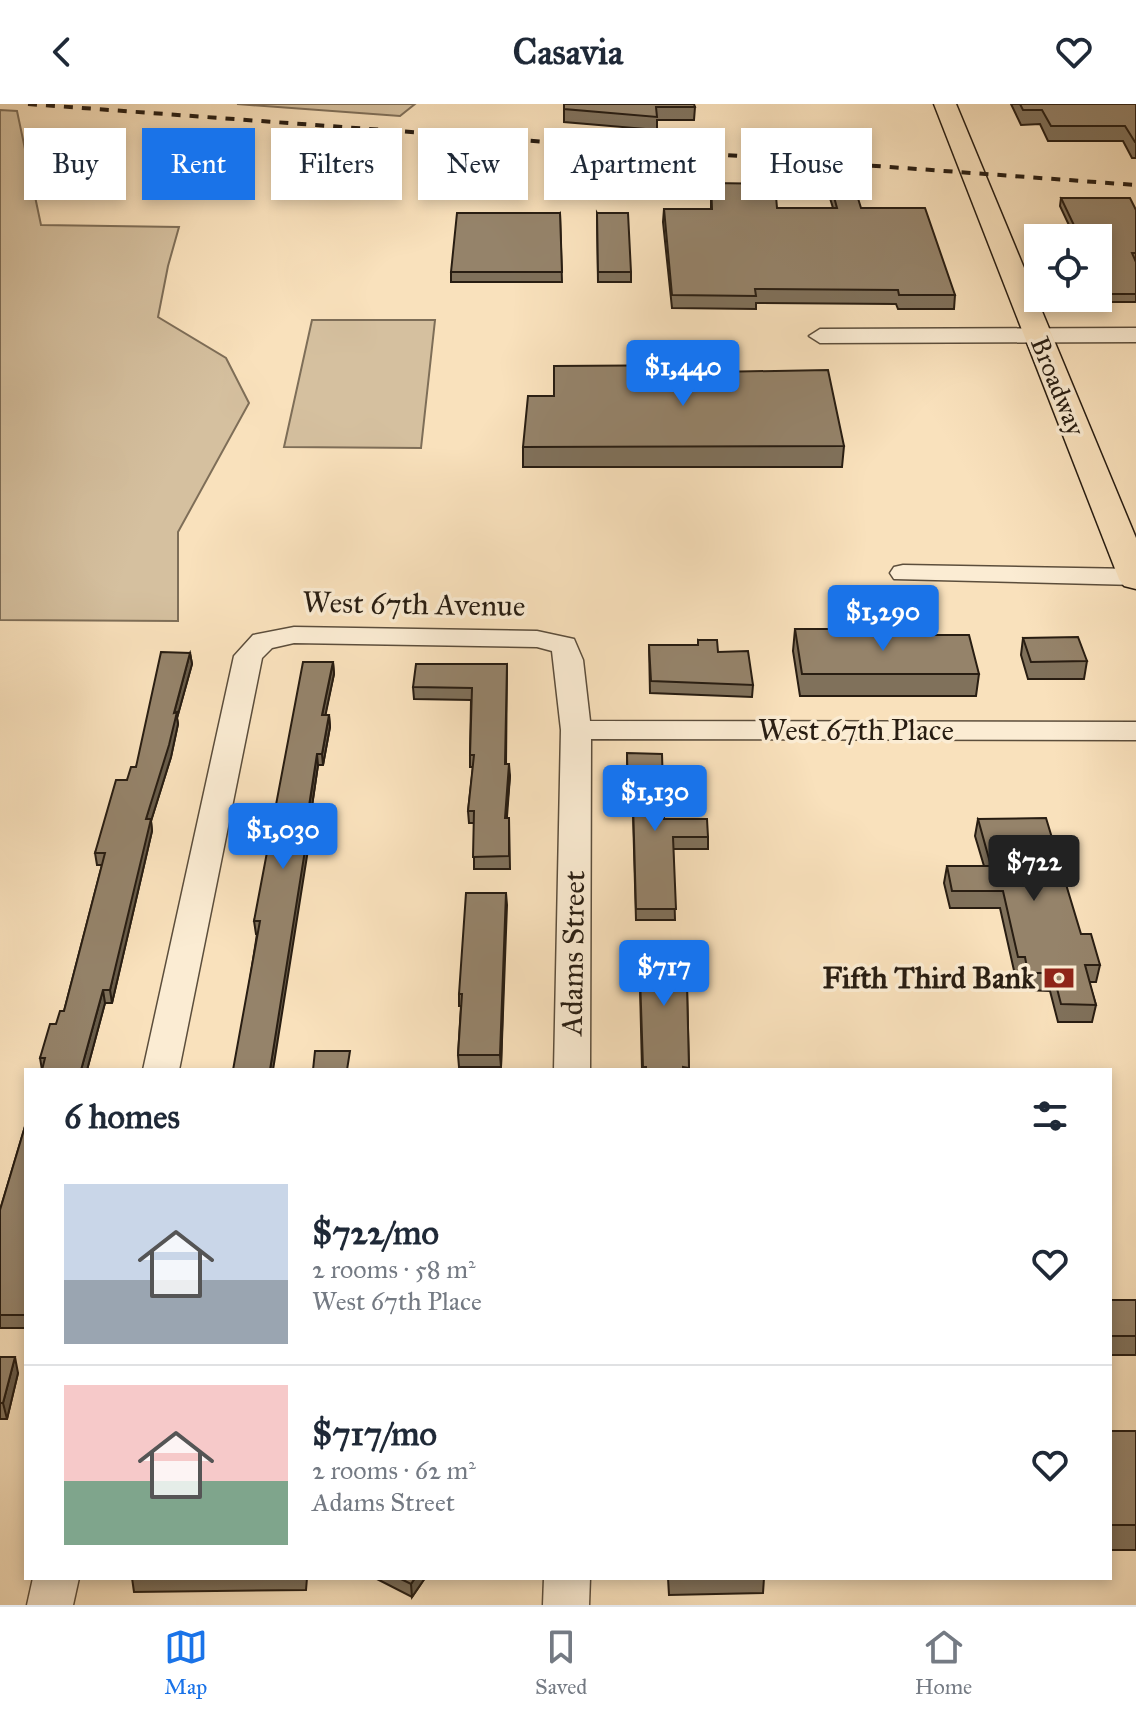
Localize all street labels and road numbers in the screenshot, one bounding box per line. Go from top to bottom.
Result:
street label: Broadway [1024,332,1093,441]
street label: West 67th Avenue [302,584,526,624]
street label: West 67th Place [758,712,954,748]
street label: Adams Street [554,870,592,1038]

